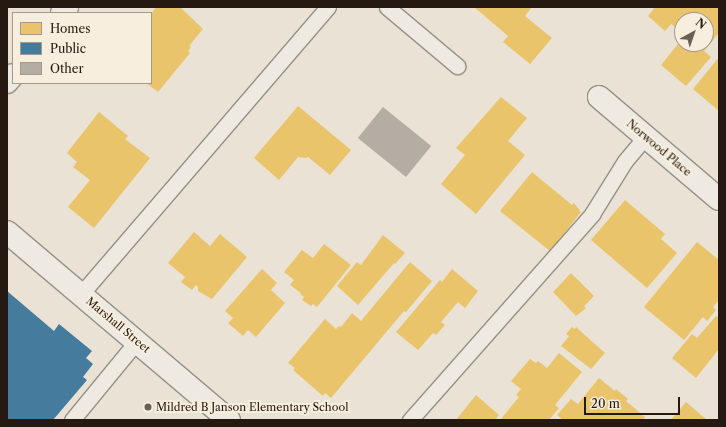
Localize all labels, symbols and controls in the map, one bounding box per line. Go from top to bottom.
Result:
legend [12,12,152,84]
north arrow [674,12,714,52]
text: N [693,15,709,32]
text: Homes [50,21,90,36]
text: Public [50,41,86,56]
text: Other [50,61,84,76]
street label: Norwood Place [624,117,694,179]
street label: Marshall Street [83,294,153,356]
scale bar [586,389,682,415]
text: 20 m [591,396,620,411]
place label: Mildred B Janson Elementary School [156,400,349,414]
marker: Mildred B Janson Elementary School [143,402,153,412]

